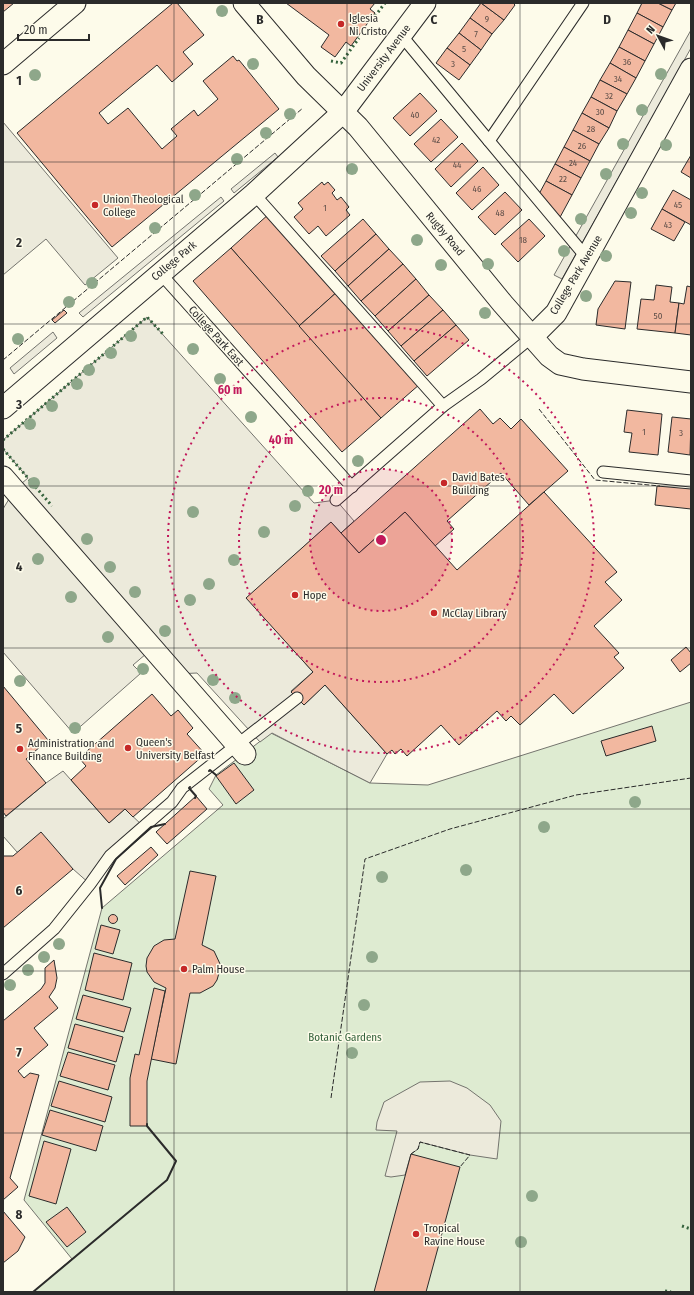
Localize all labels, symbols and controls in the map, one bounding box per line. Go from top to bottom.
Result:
text: B [256,12,264,27]
place label: Iglesia Ni Cristo [349,12,387,38]
text: C [431,12,438,27]
text: D [603,12,611,27]
house number: 9 [485,14,489,24]
scale bar [18,16,89,42]
north arrow [638,16,678,56]
marker: Iglesia Ni Cristo [336,19,346,29]
street label: University Avenue [355,22,413,94]
text: 20 m [24,23,48,37]
text: N [644,23,658,37]
house number: 7 [474,29,478,39]
house number: 5 [462,44,466,54]
house number: 36 [623,57,632,67]
house number: 3 [451,59,455,69]
text: 1 [16,73,22,88]
house number: 34 [614,74,623,84]
house number: 32 [605,91,613,101]
house number: 30 [596,107,605,117]
house number: 40 [410,110,420,120]
house number: 28 [587,124,596,134]
house number: 42 [432,135,440,145]
house number: 26 [578,141,587,151]
house number: 24 [569,158,578,168]
house number: 44 [453,160,462,170]
house number: 22 [559,174,567,184]
house number: 46 [473,184,482,194]
place label: Union Theological College [103,193,184,219]
marker: Union Theological College [90,200,100,210]
house number: 45 [674,200,682,210]
house number: 1 [323,203,327,213]
house number: 48 [496,208,505,218]
street label: Rugby Road [423,210,467,258]
house number: 43 [664,220,672,230]
street label: College Park Avenue [547,233,605,317]
text: 2 [15,235,22,250]
house number: 18 [519,235,528,245]
street label: College Park [149,238,200,284]
street label: College Park East [186,303,247,369]
house number: 50 [654,311,663,321]
text: 60 m [218,383,242,397]
text: 3 [15,397,22,412]
house number: 1 [642,427,646,437]
house number: 3 [679,428,683,438]
text: 40 m [269,433,293,447]
place label: David Bates Building [452,471,505,497]
marker: David Bates Building [439,478,449,488]
text: 20 m [318,483,343,497]
centre of rings [374,533,388,547]
text: 4 [16,559,23,574]
place label: Hope [303,589,327,602]
marker: Hope [290,590,300,600]
place label: McClay Library [442,607,507,620]
marker: McClay Library [429,608,439,618]
text: 5 [16,721,22,736]
place label: Queen's University Belfast [136,736,215,762]
place label: Administration and Finance Building [28,737,114,763]
marker: Queen's University Belfast [123,743,133,753]
marker: Administration and Finance Building [15,744,25,754]
text: 6 [16,883,23,898]
place label: Palm House [192,963,245,976]
marker: Palm House [179,964,189,974]
park label: Botanic Gardens [308,1031,382,1044]
text: 7 [16,1045,22,1060]
text: 8 [16,1207,23,1222]
place label: Tropical Ravine House [424,1222,485,1248]
marker: Tropical Ravine House [411,1229,421,1239]

